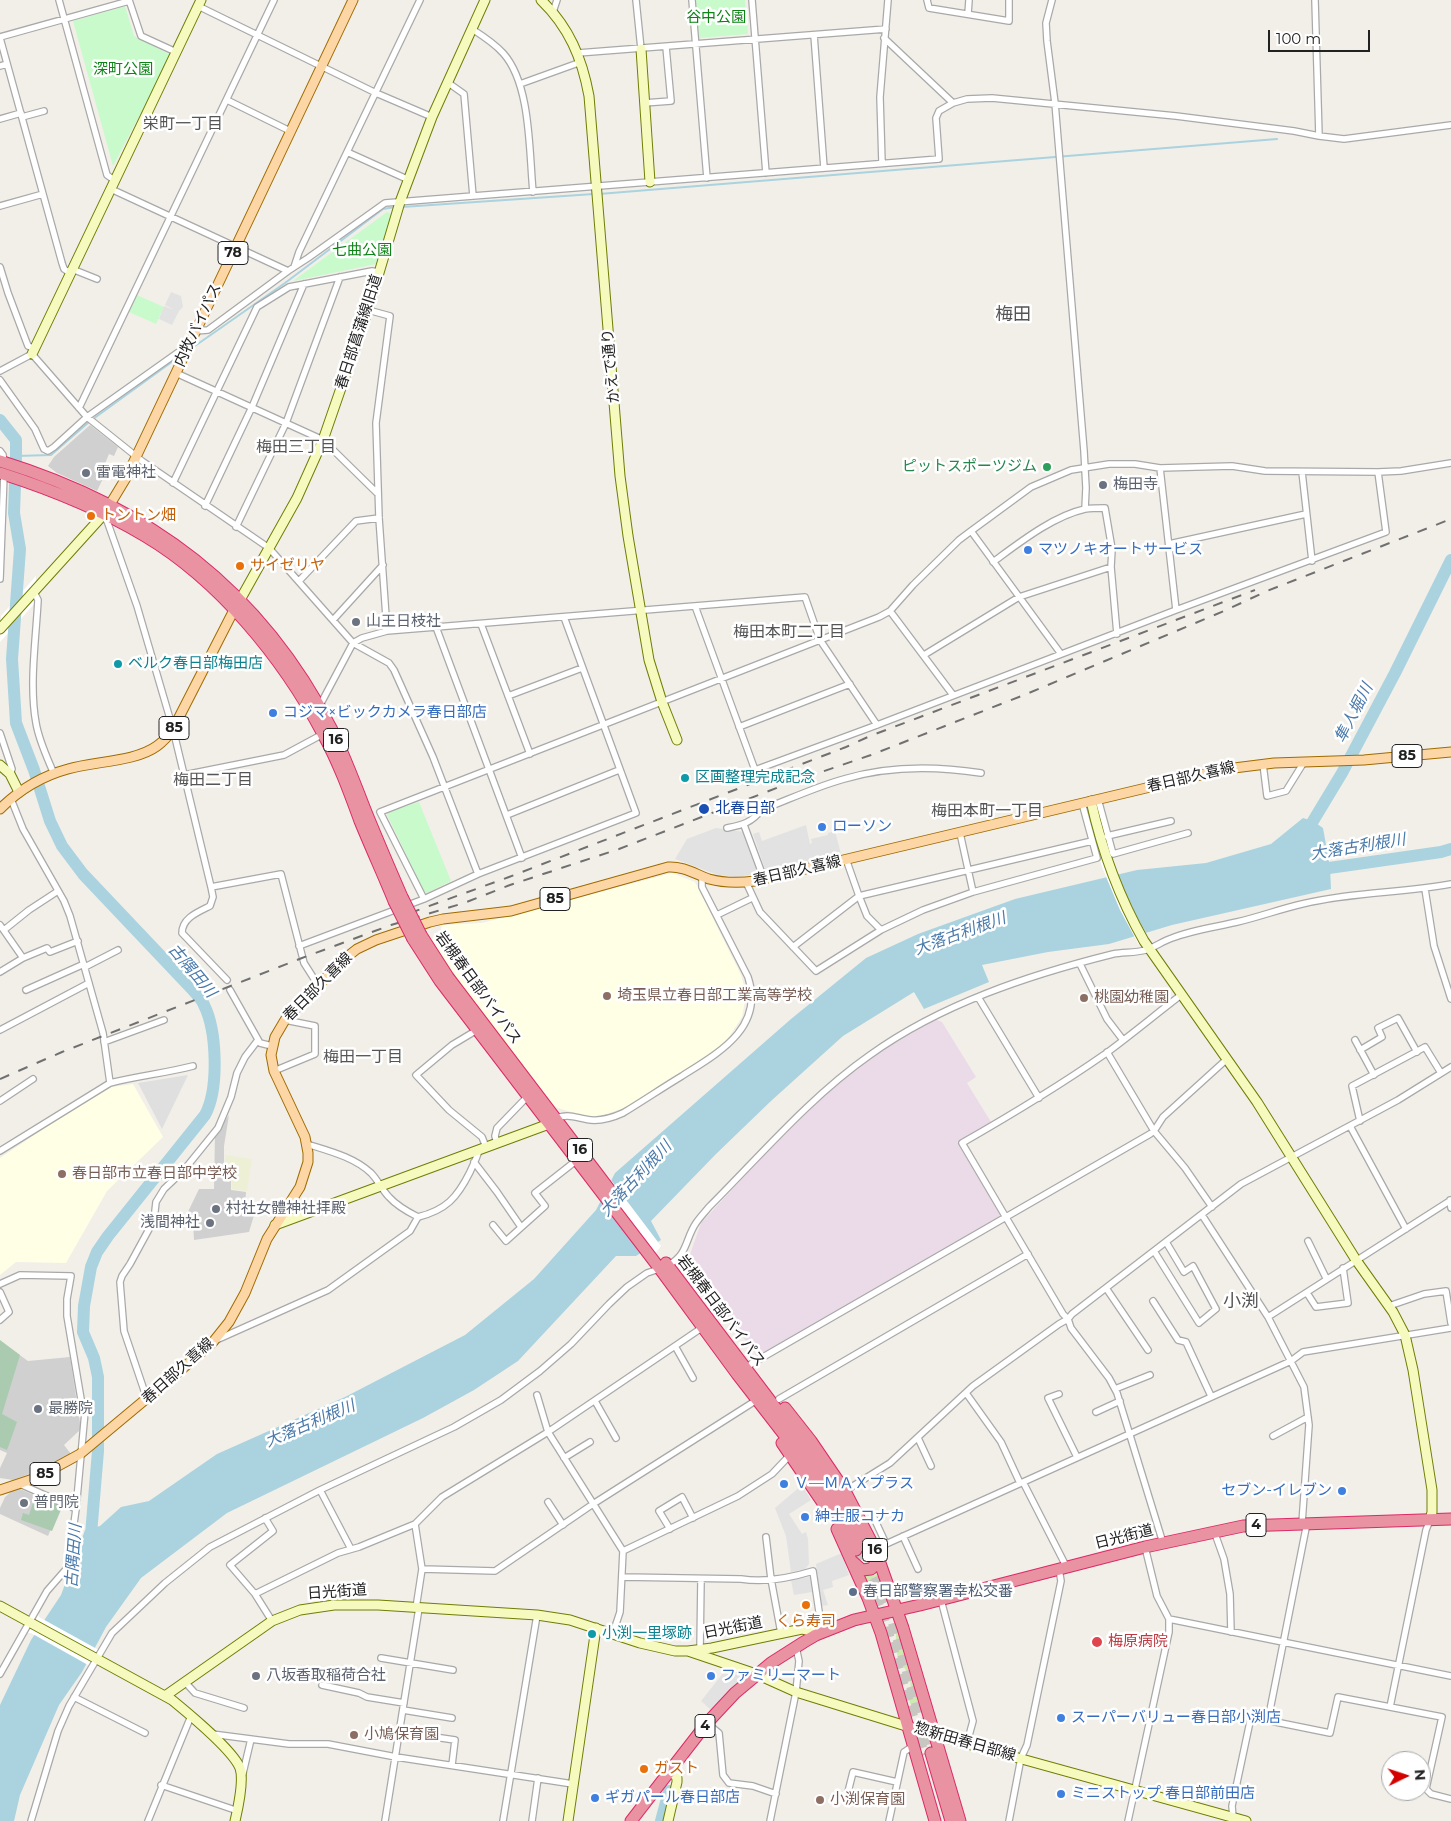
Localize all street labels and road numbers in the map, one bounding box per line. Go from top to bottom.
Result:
road number: 78 [218,242,248,264]
street label: 春日部菖蒲線旧道 [332,272,386,392]
street label: 内牧バイパス [171,280,225,370]
street label: かえで通り [599,328,623,404]
road number: 85 [159,716,189,740]
road number: 16 [324,728,348,752]
road number: 85 [1392,744,1422,768]
street label: 春日部久喜線 [1145,758,1237,796]
street label: 春日部久喜線 [751,852,843,890]
road number: 85 [540,888,570,911]
street label: 岩槻春日部バイパス [431,928,525,1048]
street label: 春日部久喜線 [280,949,356,1025]
road number: 16 [568,1138,592,1162]
street label: 岩槻春日部バイパス [673,1252,769,1370]
street label: 春日部久喜線 [139,1334,217,1408]
road number: 85 [30,1462,60,1486]
road number: 4 [1246,1514,1266,1536]
street label: 日光街道 [1093,1521,1155,1553]
road number: 16 [862,1538,888,1562]
street label: 日光街道 [306,1581,368,1603]
street label: 日光街道 [702,1613,764,1643]
road number: 4 [695,1714,715,1738]
street label: 惣新田春日部線 [912,1719,1018,1765]

